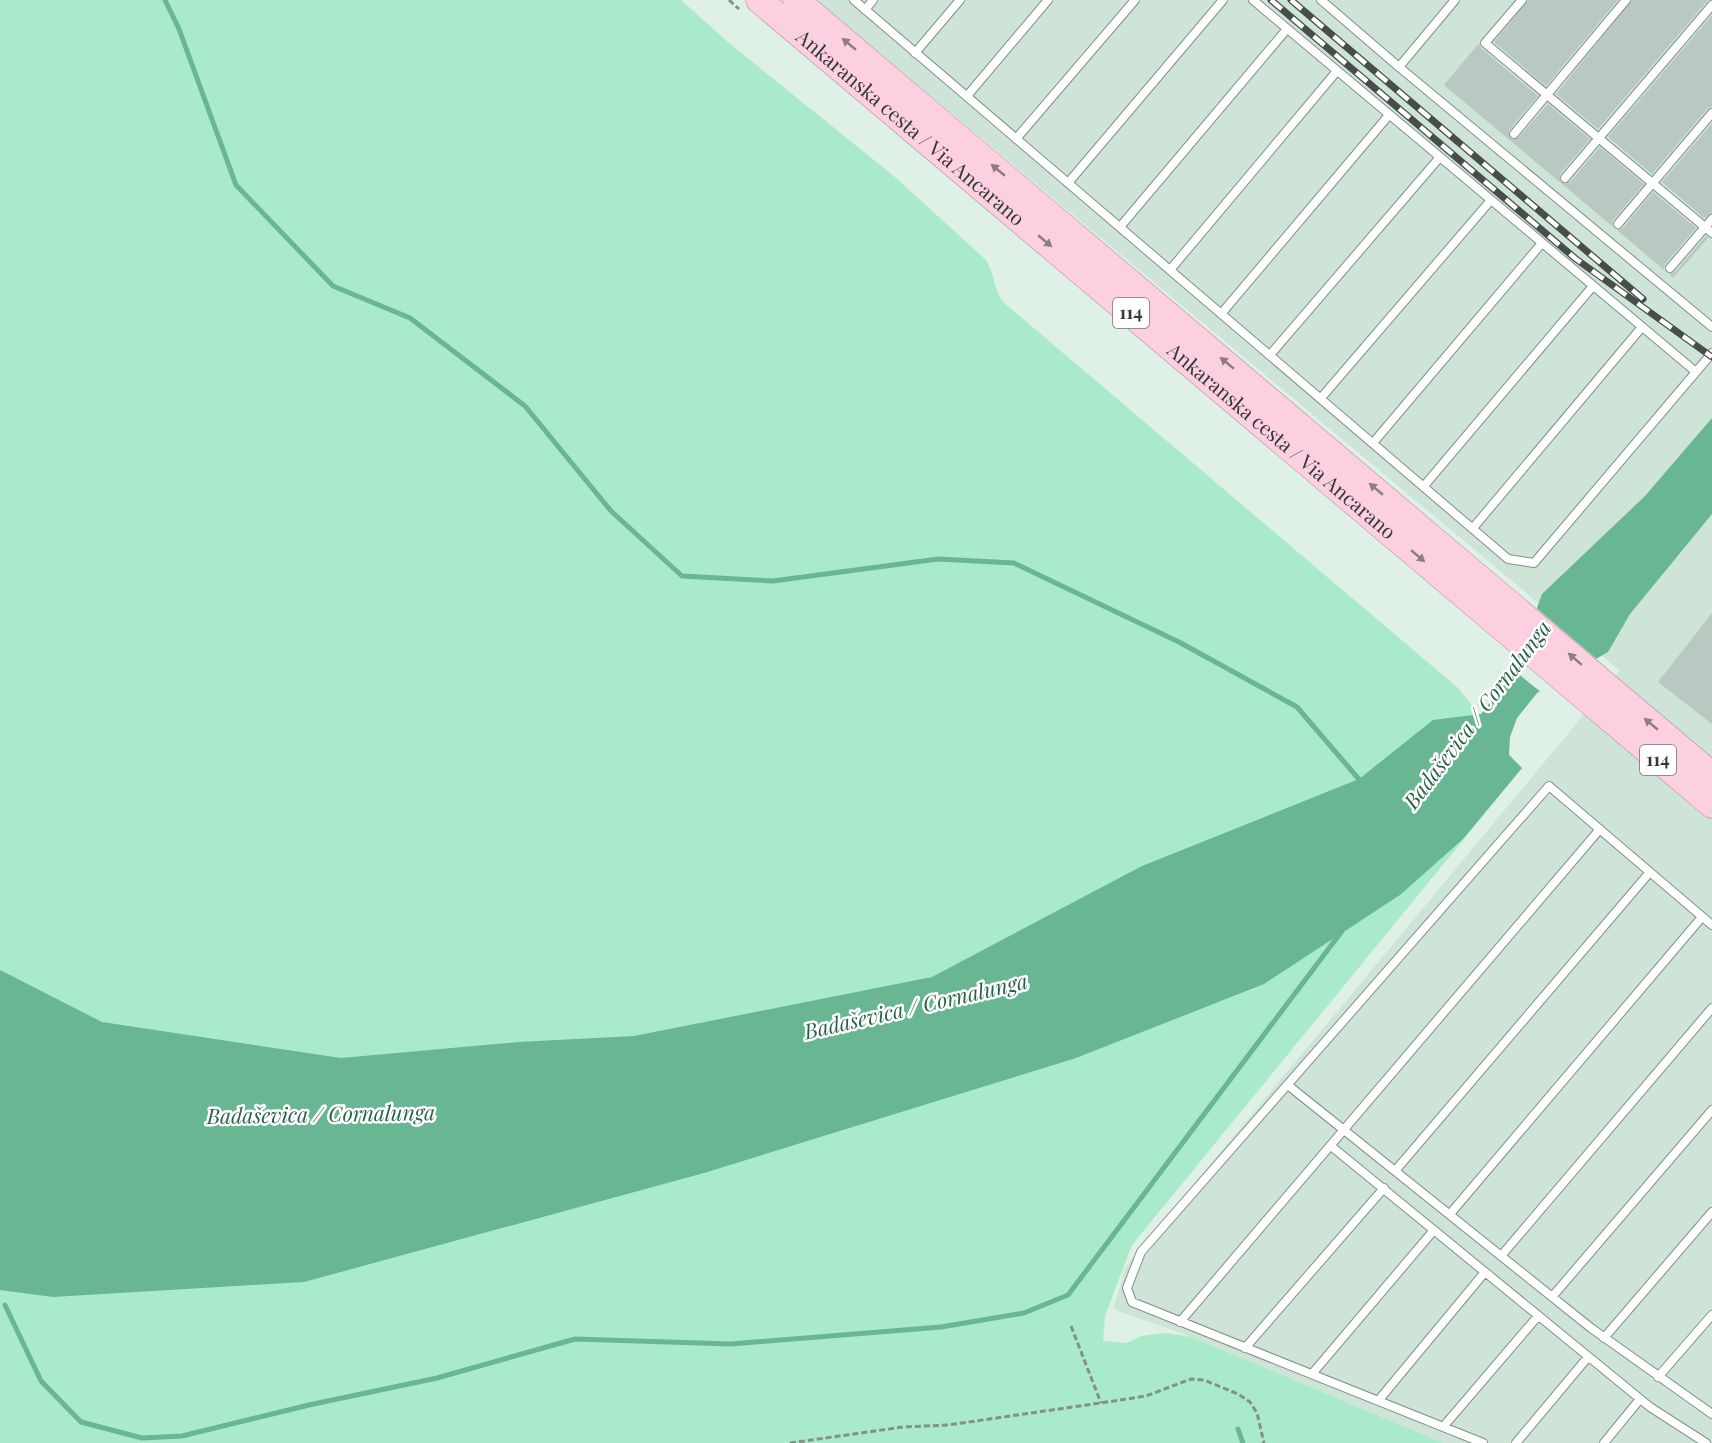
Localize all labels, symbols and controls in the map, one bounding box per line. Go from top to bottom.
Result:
street label: Ankaranska cesta / Via Ancarano [791,22,1031,231]
one-way arrow [842,38,857,51]
one-way arrow [991,164,1006,177]
one-way arrow [1037,234,1052,247]
road number: 114 [1113,298,1149,328]
street label: Ankaranska cesta / Via Ancarano [1162,335,1402,544]
one-way arrow [1219,357,1235,370]
one-way arrow [1369,483,1384,496]
one-way arrow [1410,550,1426,563]
water label: Badaševica / Cornalunga [1396,614,1556,814]
one-way arrow [1567,652,1583,665]
one-way arrow [1643,717,1659,730]
road number: 114 [1640,745,1676,775]
water label: Badaševica / Cornalunga [800,966,1030,1045]
water label: Badaševica / Cornalunga [206,1097,435,1129]

